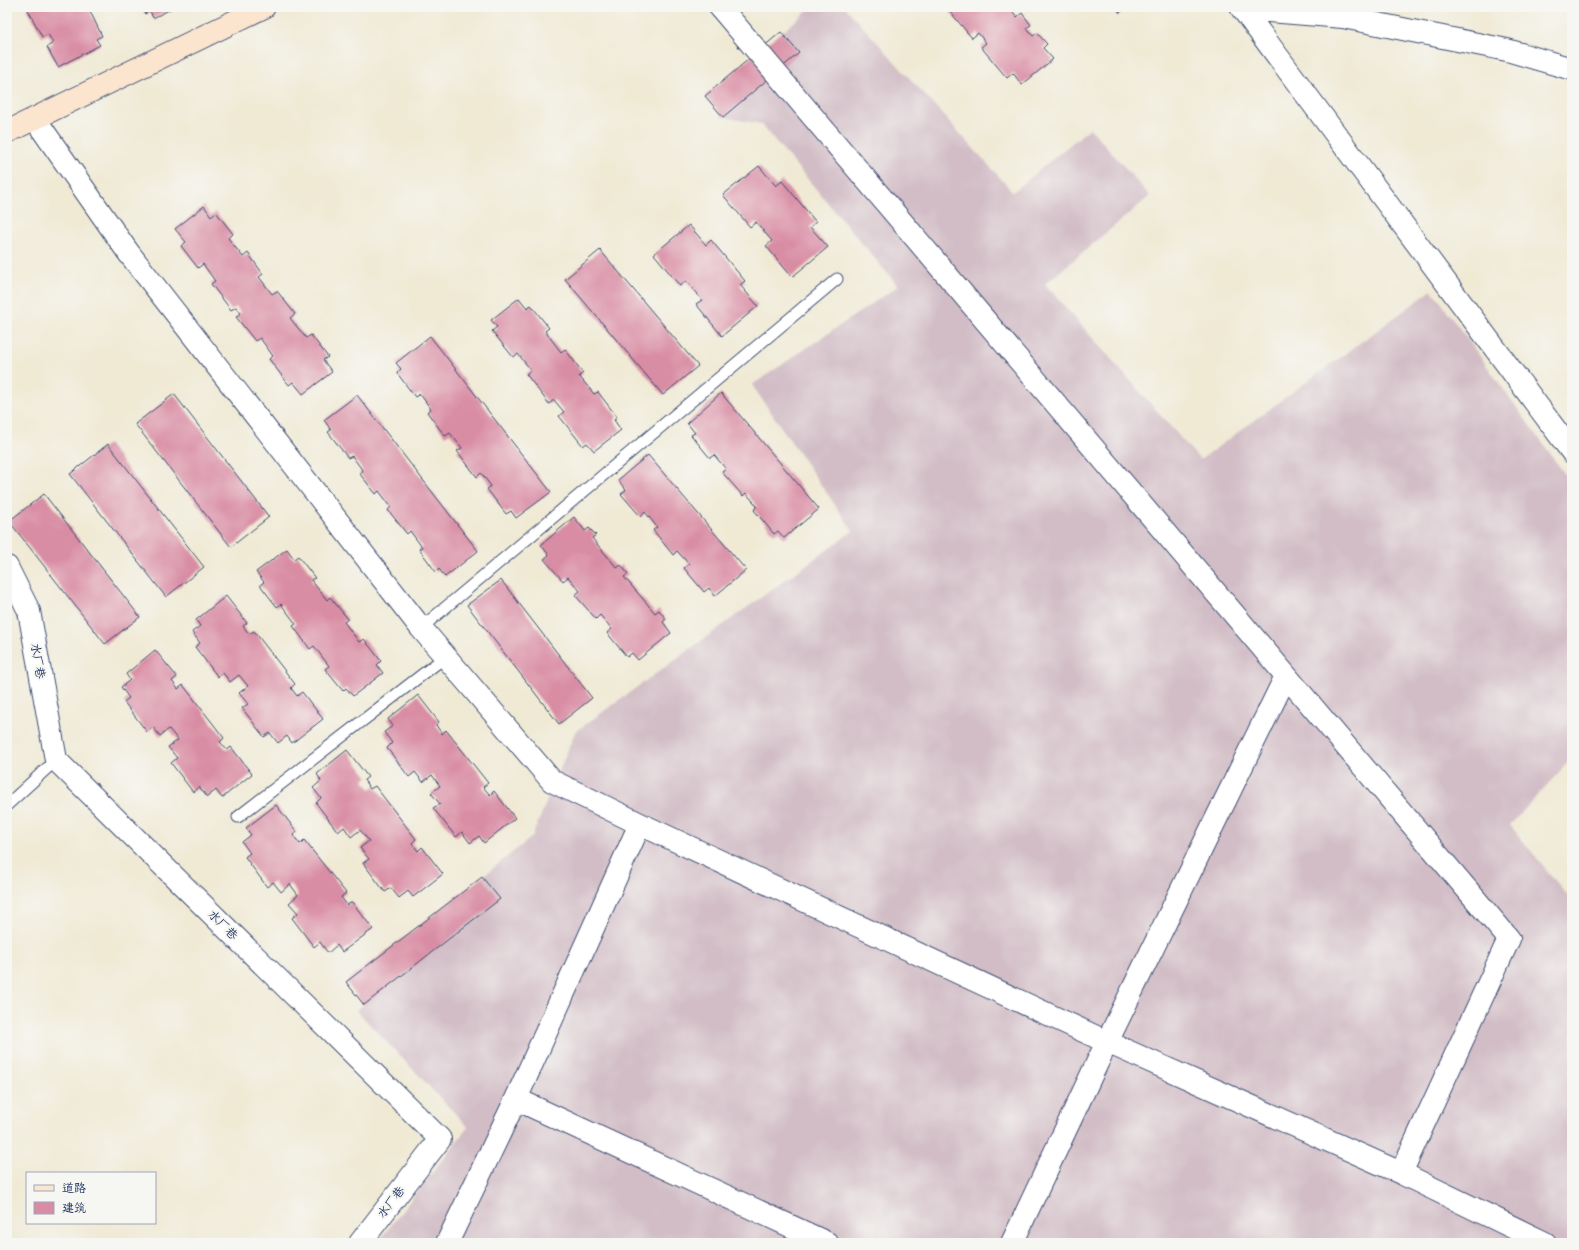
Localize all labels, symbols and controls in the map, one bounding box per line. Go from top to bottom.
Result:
street label: 水厂巷 [27,642,49,680]
street label: 水厂巷 [205,907,241,943]
legend [26,1172,156,1224]
text: 道路 [62,1180,86,1196]
street label: 水厂巷 [374,1183,408,1221]
text: 建筑 [62,1200,86,1216]

